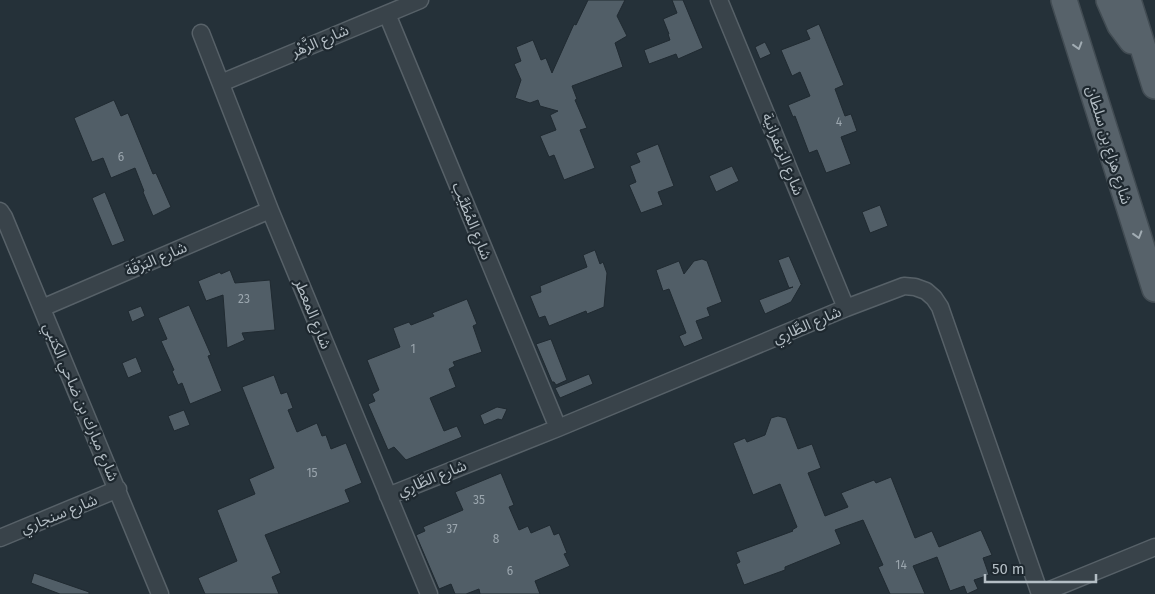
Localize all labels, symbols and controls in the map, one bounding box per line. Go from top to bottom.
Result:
street label: شارع الزَّهْر [287,19,353,64]
one-way arrow [1073,42,1083,50]
street label: شارع هزاع بن سلطان [1080,84,1136,208]
street label: شارع الزعفرانية [756,110,808,199]
house number: 4 [836,115,843,129]
house number: 6 [118,150,124,164]
street label: شارع المُطَيَّب [446,180,496,264]
one-way arrow [1132,230,1142,239]
street label: شارع البَرْقَة [122,237,191,283]
street label: شارع المعطر [288,276,335,353]
house number: 23 [238,292,250,306]
street label: شارع الطَّارِي [770,302,845,350]
street label: شارع مبارك بن ضاحي الكتبي [37,320,123,485]
house number: 1 [410,342,416,356]
street label: شارع الطَّارِي [395,456,470,503]
house number: 15 [306,466,318,480]
street label: شارع سنجاري [18,490,101,540]
house number: 35 [473,493,485,507]
house number: 37 [446,522,458,536]
house number: 8 [493,532,500,546]
scale bar [985,552,1096,584]
house number: 14 [895,558,907,572]
text: 50 m [992,560,1025,578]
house number: 6 [507,564,513,578]

